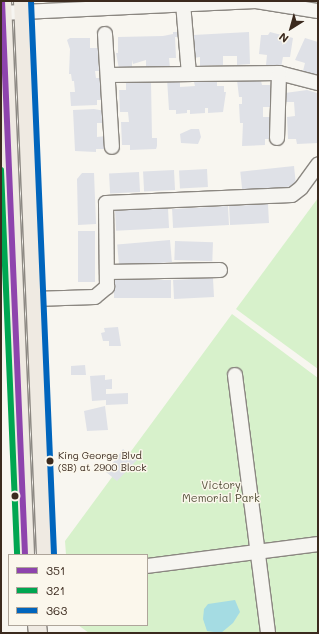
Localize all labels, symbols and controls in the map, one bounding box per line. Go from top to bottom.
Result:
north arrow [271,8,311,48]
text: N [276,29,291,46]
place label: King George Blvd (SB) at 2900 Block [58,449,147,472]
marker: King George Blvd (SB) at 2900 Block [45,456,55,466]
park label: Victory Memorial Park [182,479,260,505]
unlabelled marker [10,491,20,501]
legend [8,554,148,626]
text: 351 [46,562,65,578]
text: 321 [46,582,65,598]
text: 363 [46,602,67,618]

